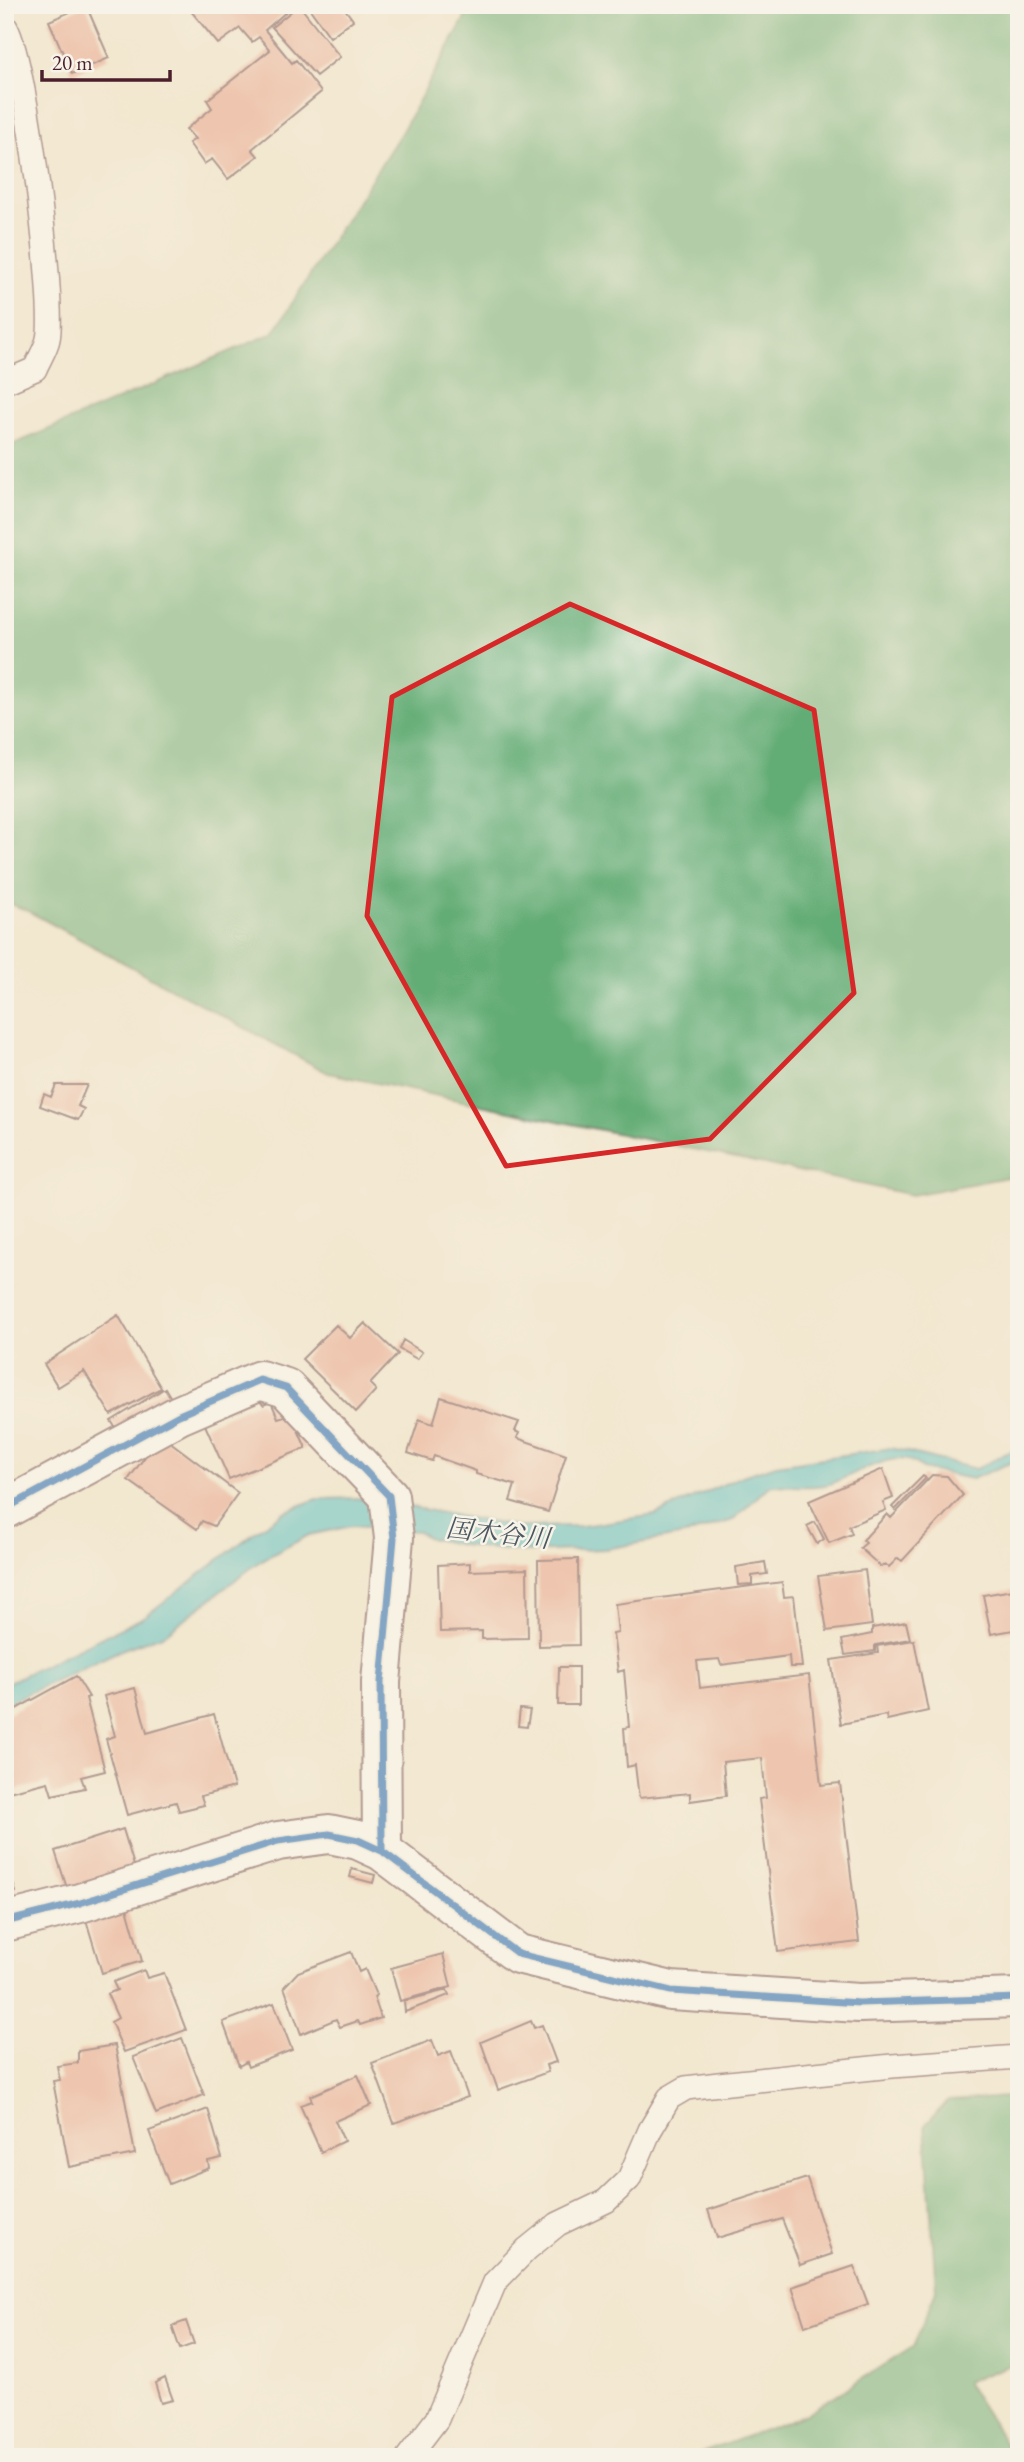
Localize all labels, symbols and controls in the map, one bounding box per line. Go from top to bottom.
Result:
scale bar [42,38,170,82]
text: 20 m [52,49,93,76]
water label: 国木谷川 [445,1511,554,1556]

